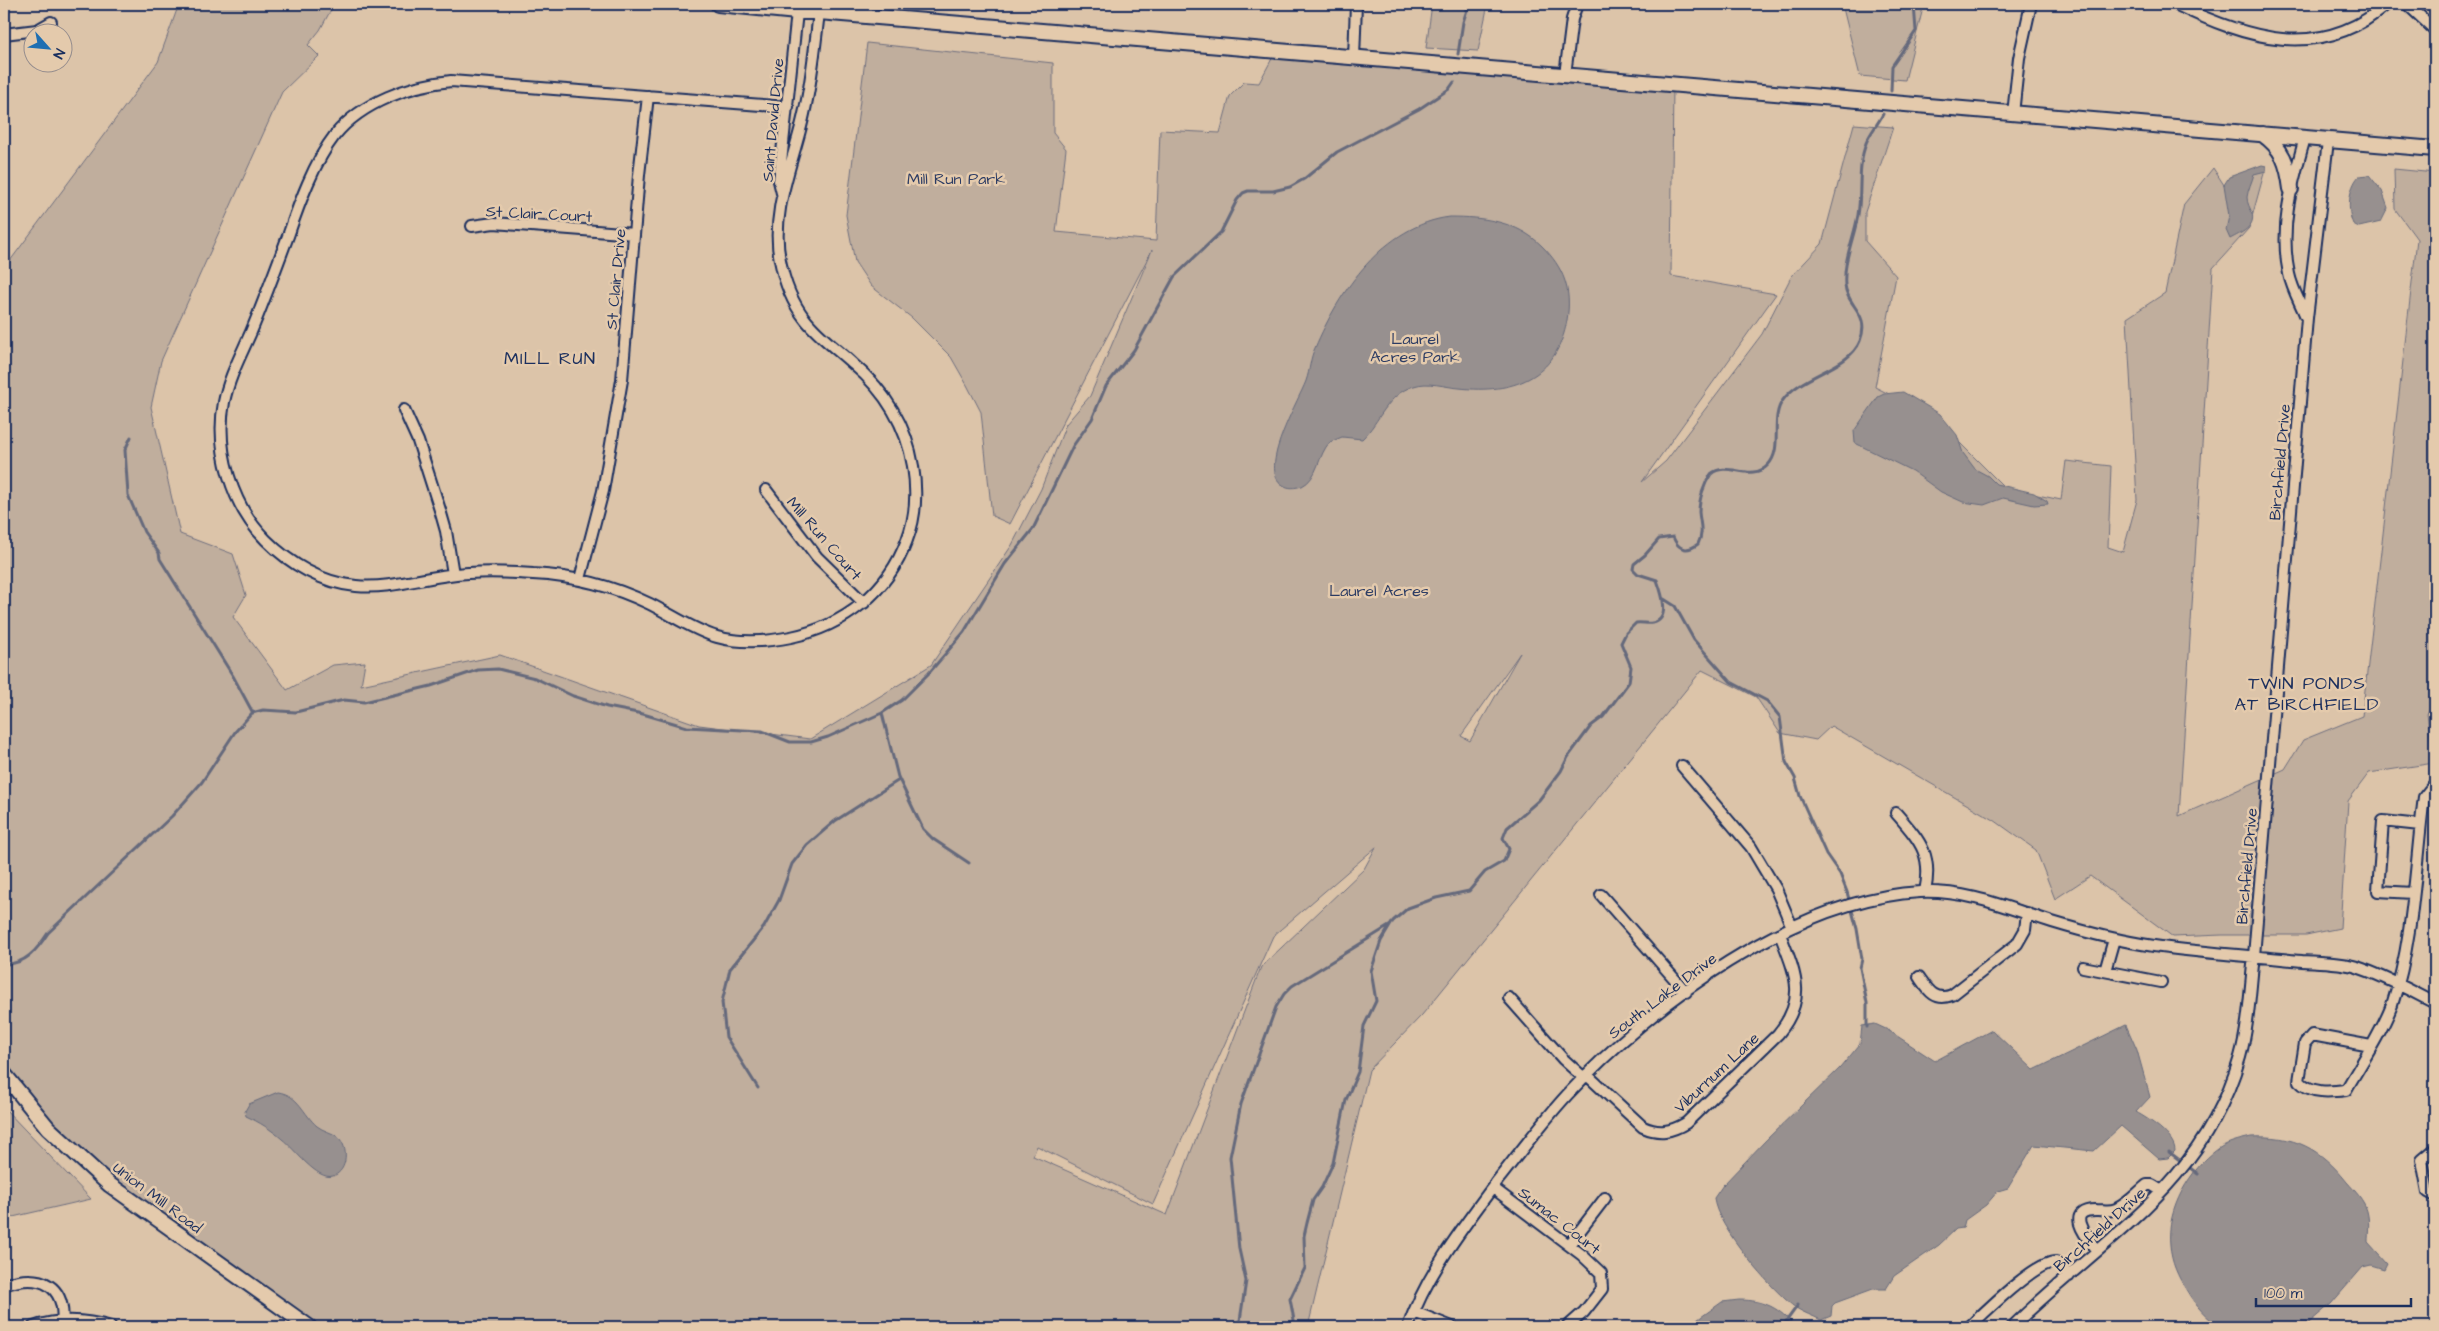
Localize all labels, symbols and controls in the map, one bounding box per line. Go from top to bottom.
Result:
north arrow [22,22,72,72]
text: N [48,45,70,62]
street label: Saint David Drive [757,57,789,183]
park label: Mill Run Park [907,168,1005,190]
street label: St Clair Court [485,200,593,228]
street label: St Clair Drive [601,227,631,331]
park label: Laurel Acres Park [1370,328,1460,368]
district label: MILL RUN [504,346,596,371]
street label: Birchfield Drive [2264,403,2296,521]
street label: Mill Run Court [782,492,867,586]
park label: Laurel Acres [1329,580,1429,602]
district label: TWIN PONDS AT BIRCHFIELD [2235,671,2379,717]
street label: Birchfield Drive [2231,807,2263,925]
street label: South Lake Drive [1604,947,1722,1044]
street label: Viburnum Lane [1669,1027,1764,1118]
street label: Union Mill Road [108,1157,207,1239]
street label: Sumac Court [1513,1182,1606,1260]
street label: Birchfield Drive [2049,1182,2151,1277]
scale bar [2256,1276,2412,1308]
text: 100 m [2264,1283,2303,1304]

